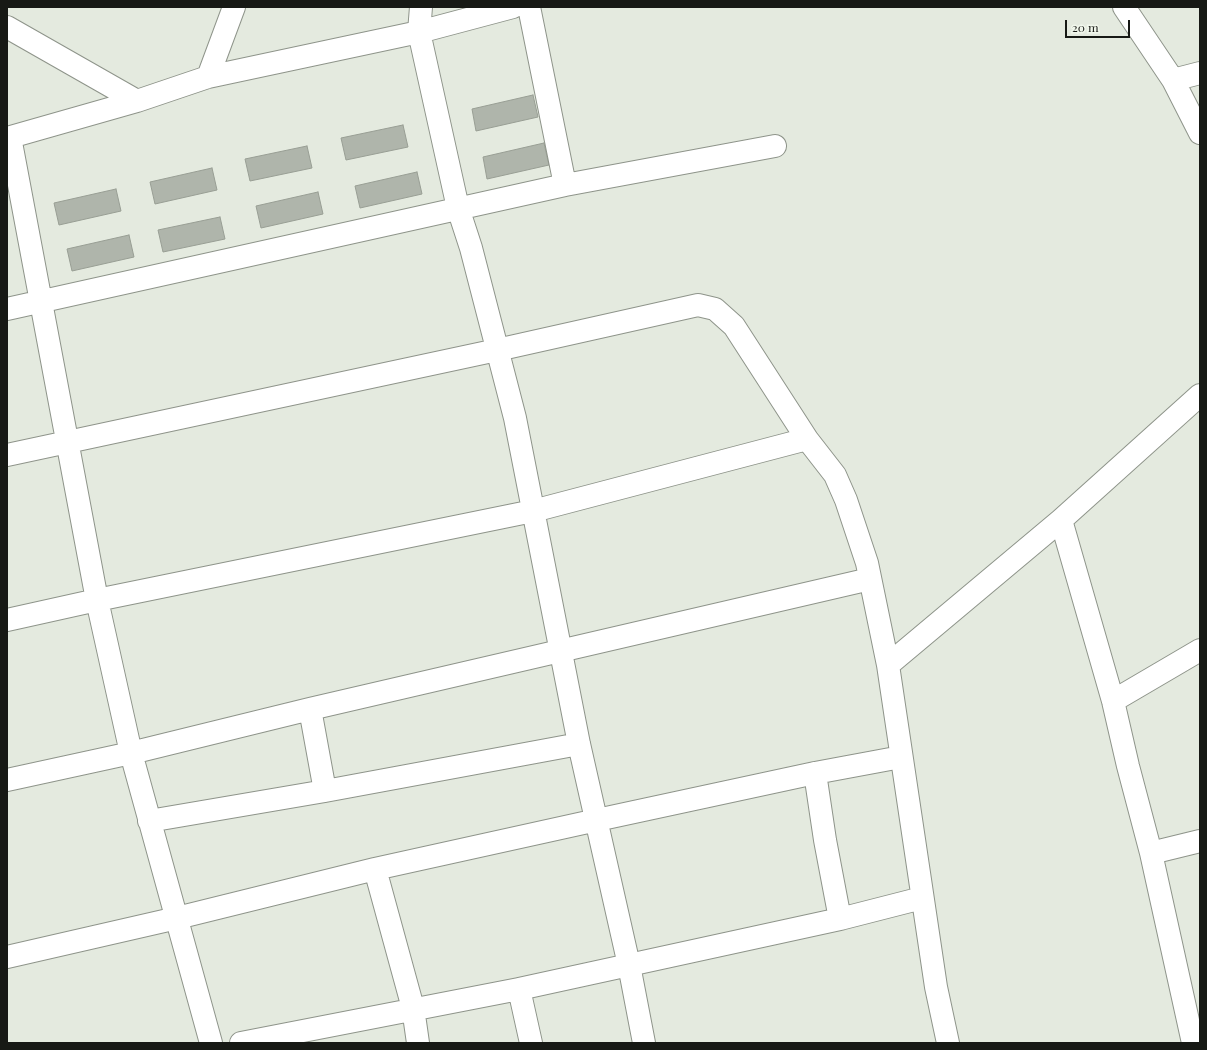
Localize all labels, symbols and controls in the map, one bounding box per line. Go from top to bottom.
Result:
scale bar [1067,12,1132,38]
text: 20 m [1072,19,1099,35]

